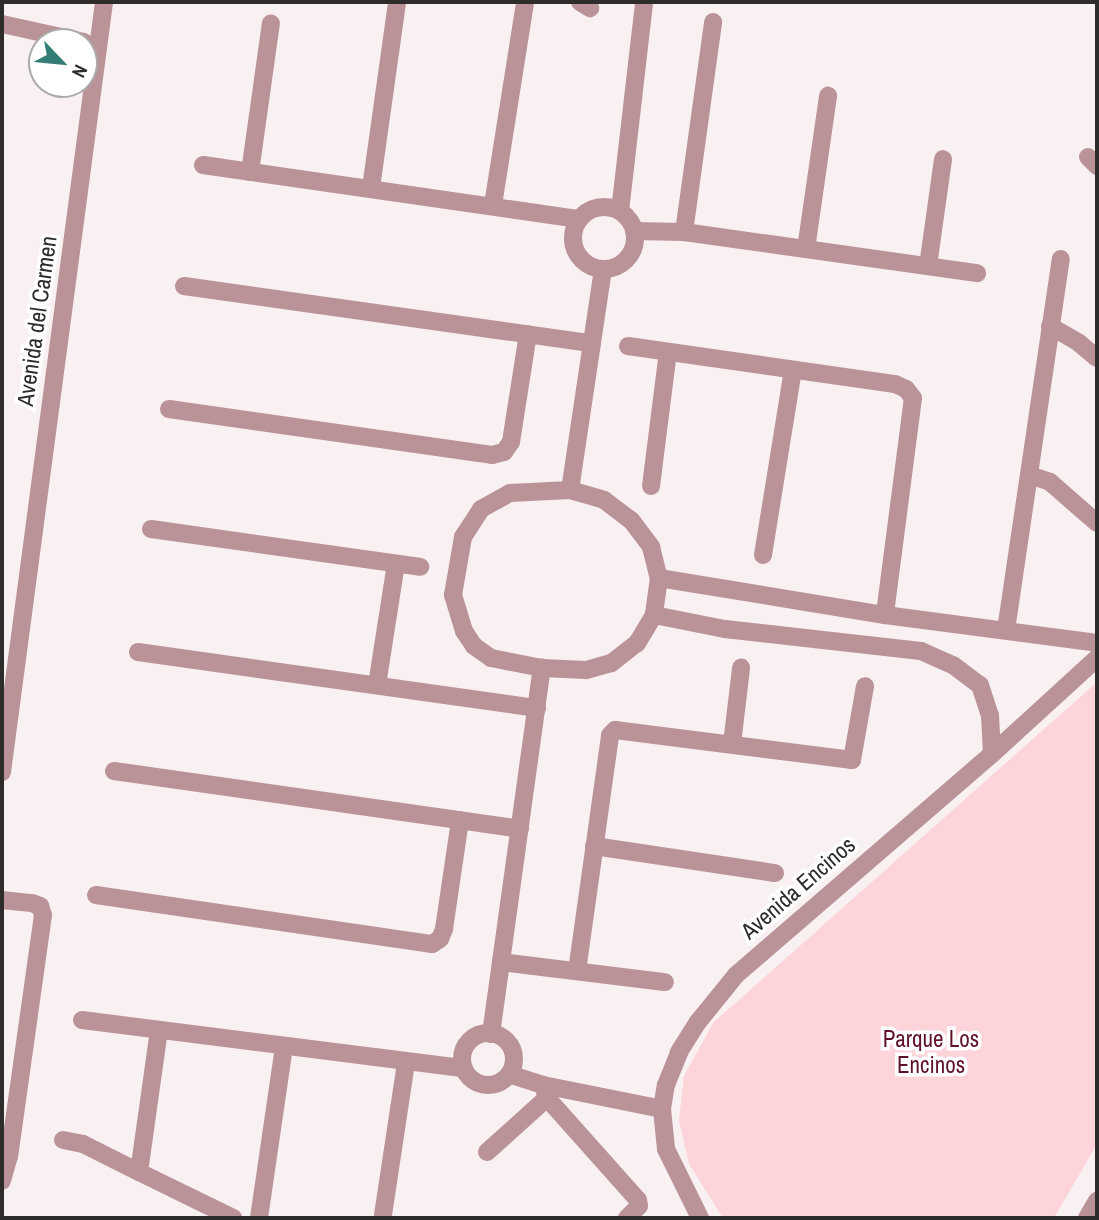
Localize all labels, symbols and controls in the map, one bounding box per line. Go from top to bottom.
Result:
north arrow [28,28,98,98]
text: N [66,61,94,82]
street label: Avenida del Carmen [11,234,63,408]
street label: Avenida Encinos [735,831,861,945]
park label: Parque Los Encinos [883,1025,979,1079]

